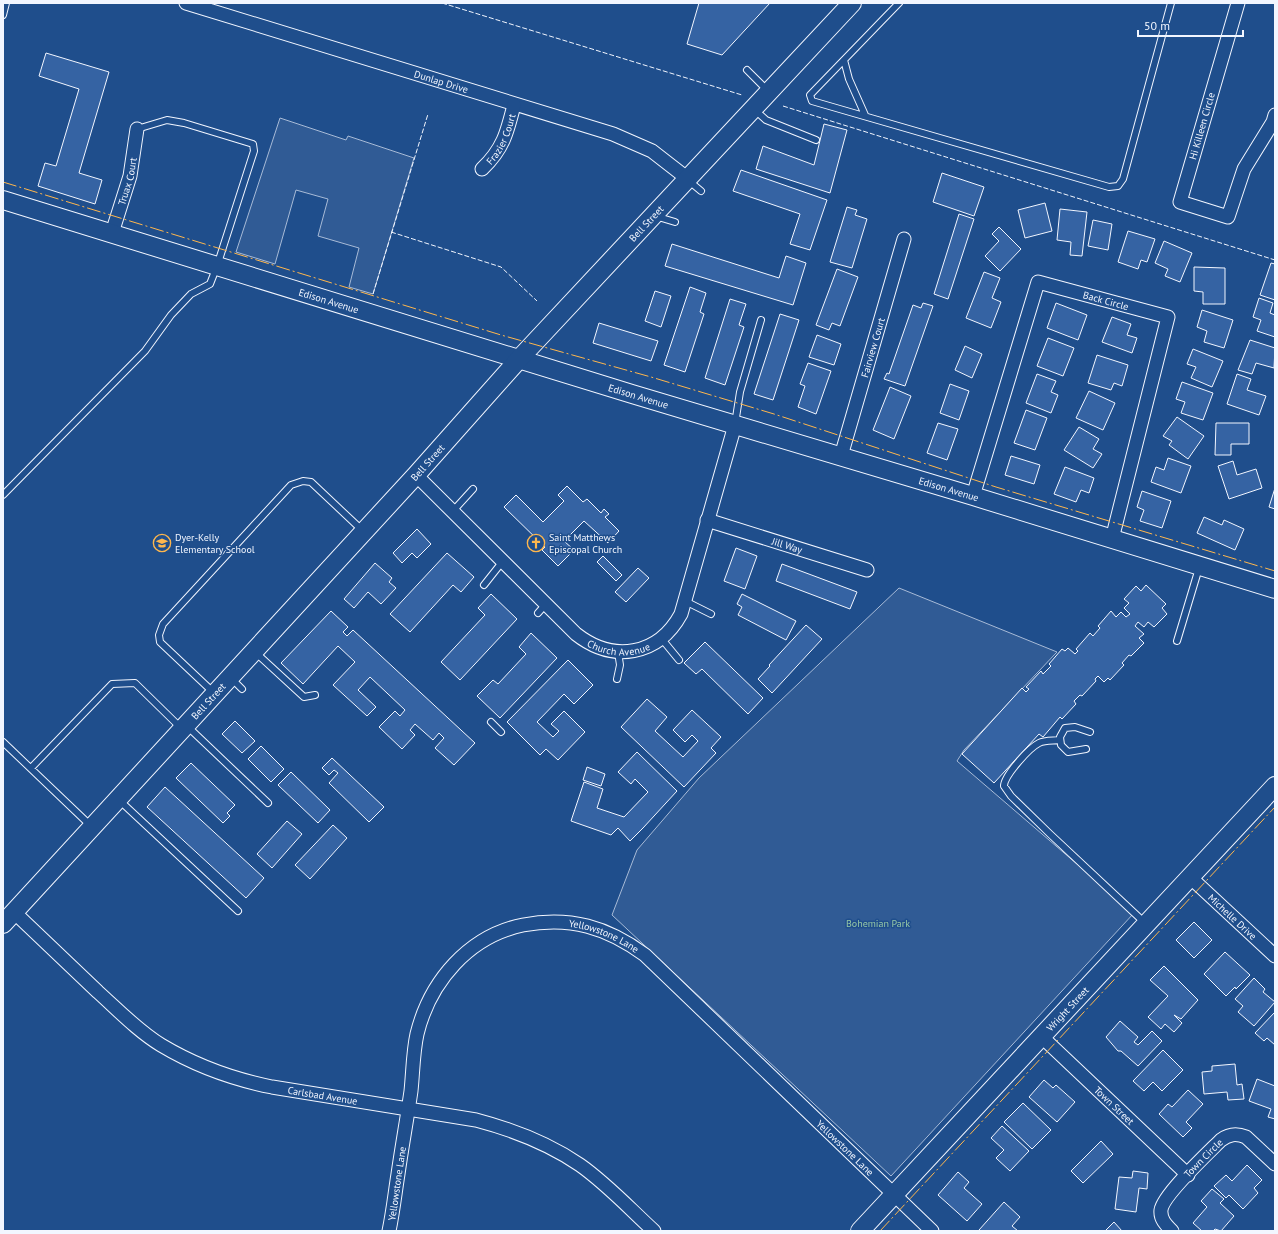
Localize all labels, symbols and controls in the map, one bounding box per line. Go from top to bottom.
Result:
scale bar [1138,12,1243,38]
text: 50 m [1144,18,1170,33]
street label: Dunlap Drive [413,67,470,96]
street label: Hi Killeen Circle [1186,91,1218,161]
street label: Frazier Court [483,112,518,167]
street label: Truax Court [115,156,139,207]
street label: Bell Street [626,202,666,244]
street label: Edison Avenue [297,285,360,316]
street label: Back Circle [1082,288,1130,313]
street label: Fairview Court [858,315,888,379]
street label: Edison Avenue [607,381,670,411]
street label: Bell Street [407,441,447,484]
street label: Edison Avenue [917,474,981,504]
place label: Dyer-Kelly Elementary School [175,531,255,556]
place label: Saint Matthews Episcopal Church [549,531,622,556]
school or university icon: Dyer-Kelly Elementary School [152,533,172,553]
church icon: Saint Matthews Episcopal Church [526,533,546,553]
street label: Jill Way [769,534,804,556]
street label: Church Avenue [585,636,652,658]
street label: Bell Street [188,680,229,722]
street label: Michelle Drive [1205,891,1260,942]
street label: Yellowstone Lane [568,916,641,955]
park label: Bohemian Park [846,917,910,930]
street label: Wright Street [1043,983,1092,1034]
street label: Carlsbad Avenue [287,1083,358,1107]
street label: Town Street [1092,1083,1138,1128]
street label: Yellowstone Lane [814,1117,877,1178]
street label: Town Circle [1181,1136,1225,1180]
street label: Yellowstone Lane [385,1145,409,1222]

